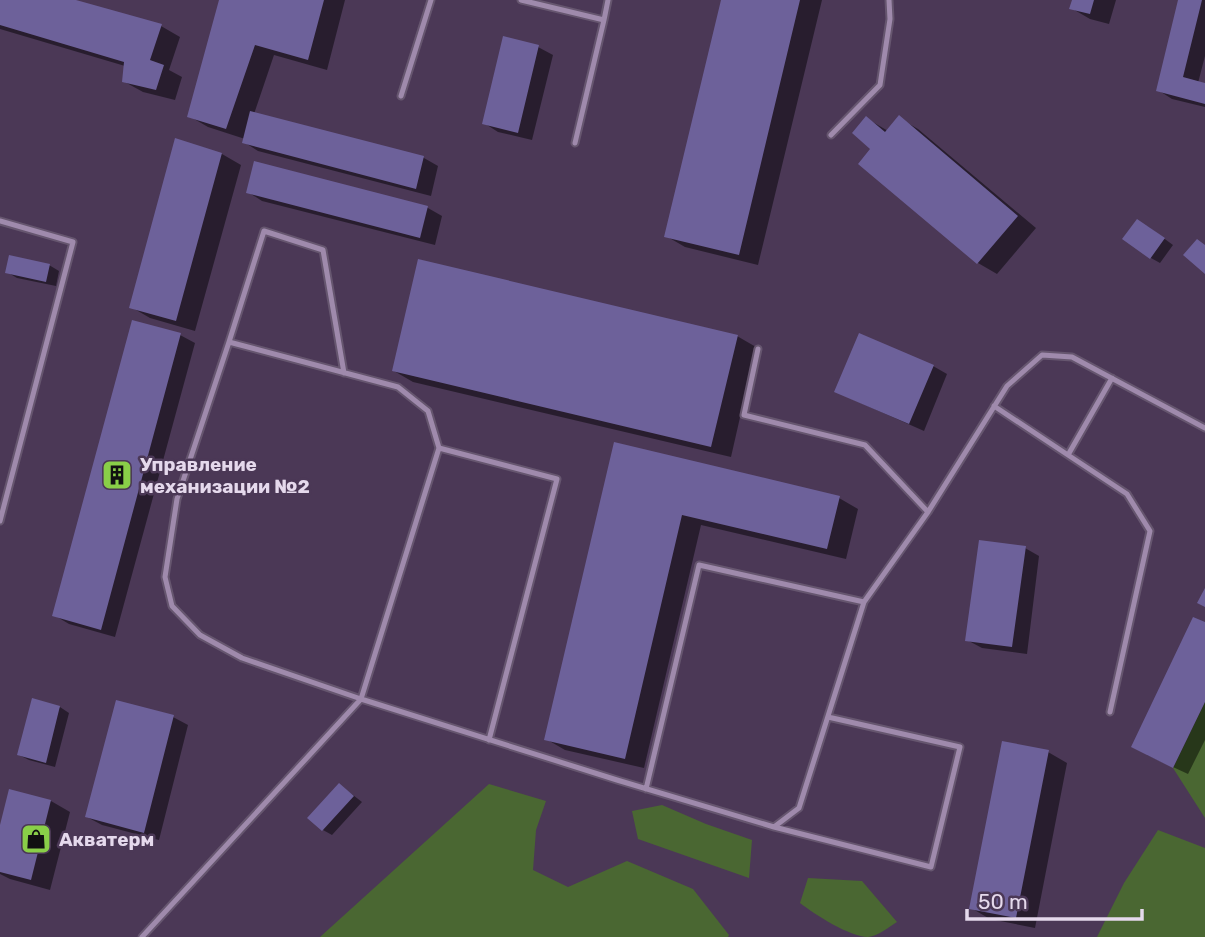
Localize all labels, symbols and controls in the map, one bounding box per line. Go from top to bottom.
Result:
place label: Управление механизации №2 [140,453,310,498]
building icon: Управление механизации №2 [100,458,134,492]
shop icon: Акватерм [19,822,53,856]
place label: Акватерм [59,828,154,851]
scale bar [967,878,1142,922]
text: 50 m [978,889,1028,914]

